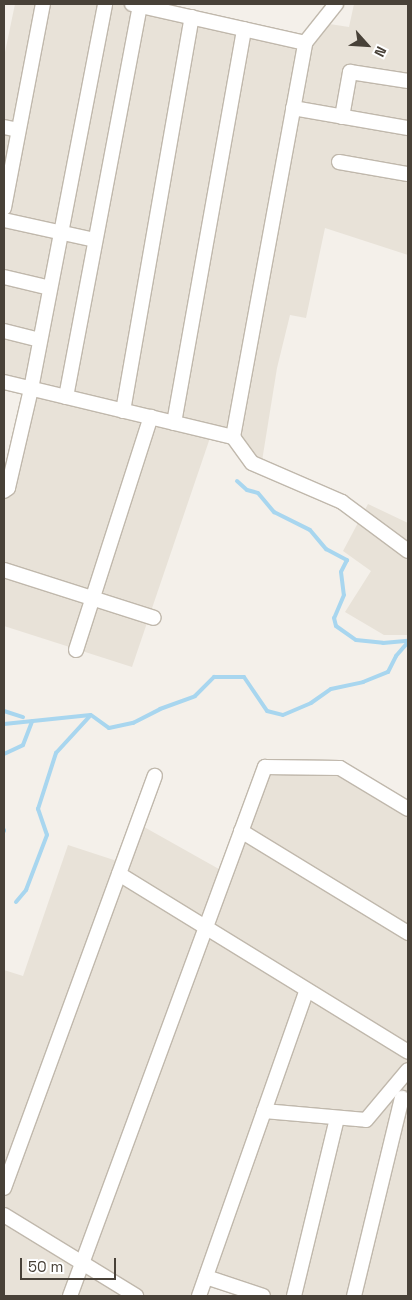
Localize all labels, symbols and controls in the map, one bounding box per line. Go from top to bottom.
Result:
north arrow [342,20,392,70]
text: N [370,43,391,60]
scale bar [22,1248,119,1280]
text: 50 m [28,1257,63,1276]

